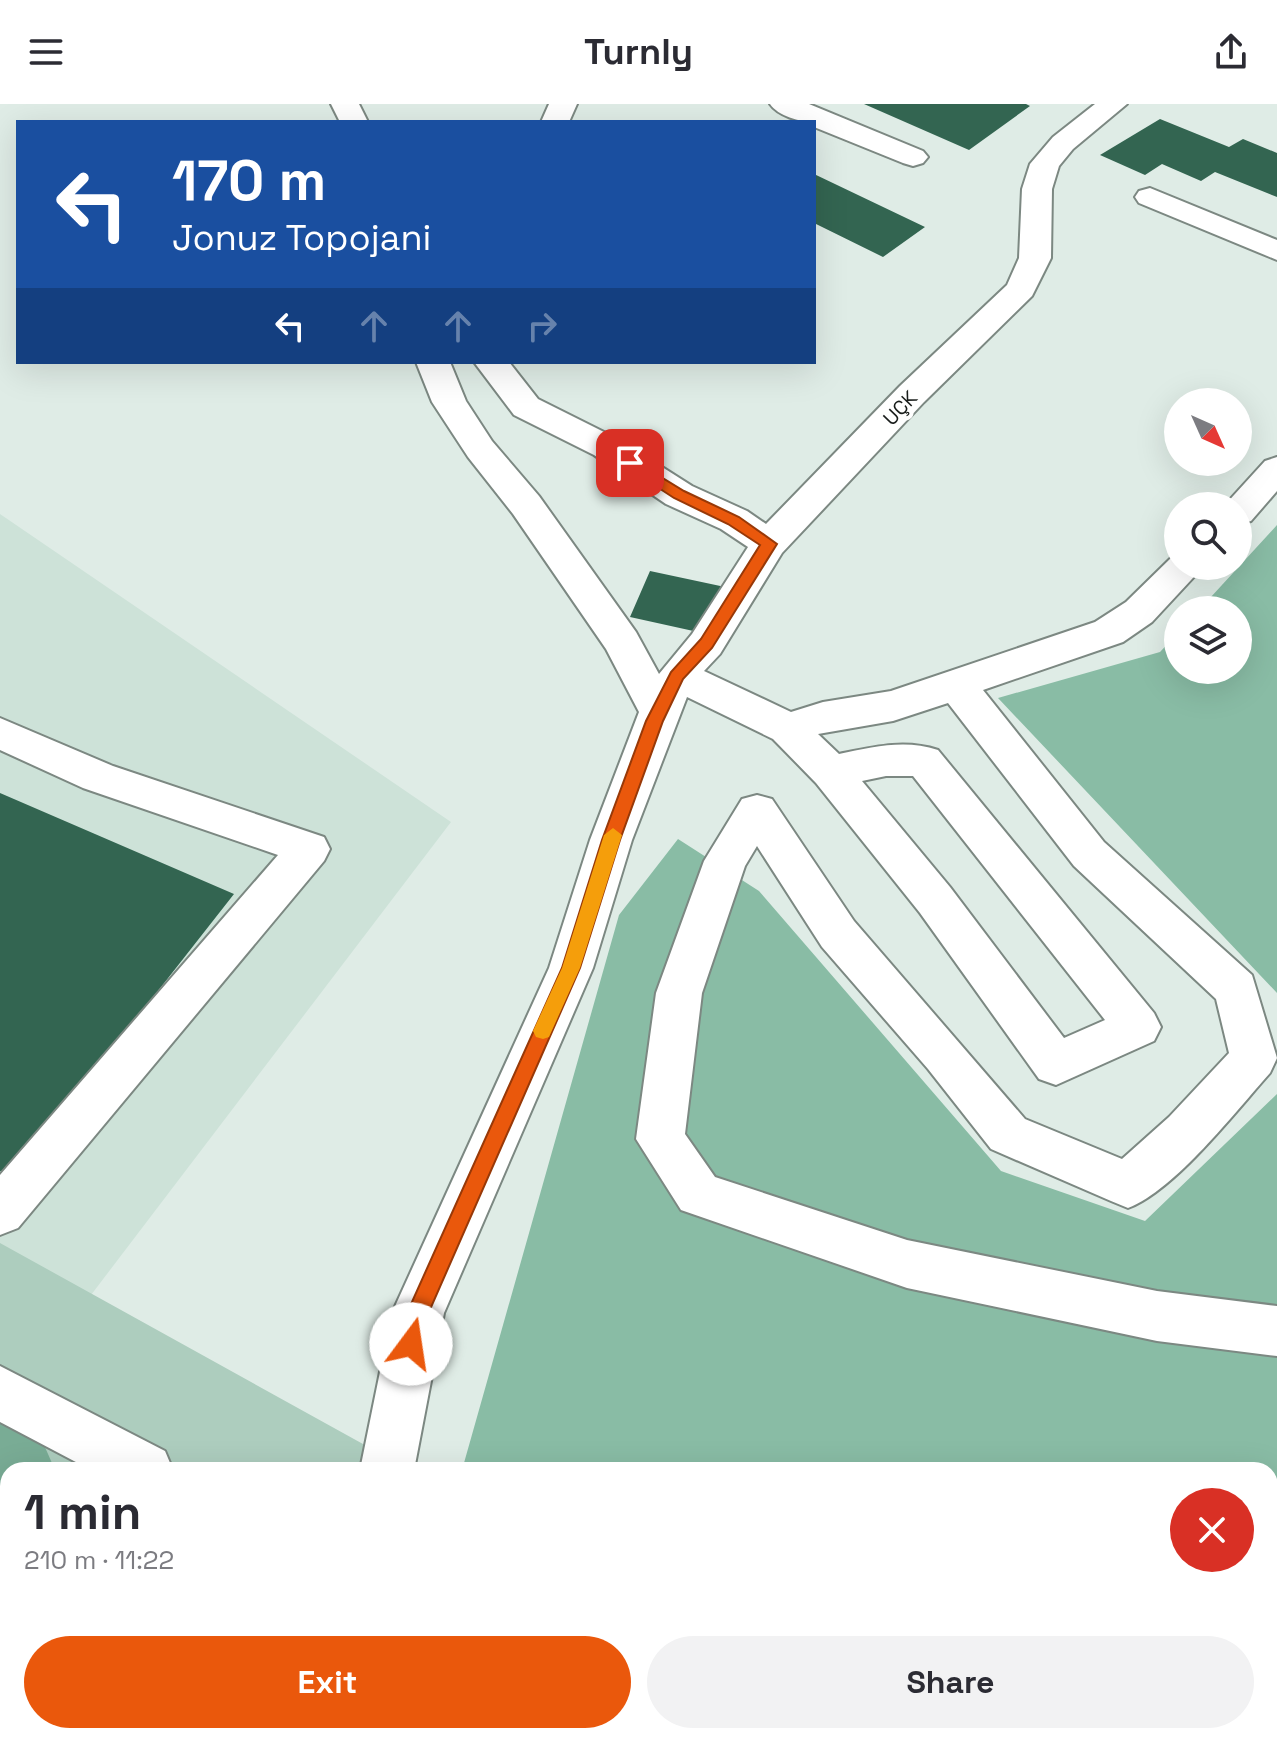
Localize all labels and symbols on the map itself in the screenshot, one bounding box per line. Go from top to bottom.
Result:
street label: UÇK [877,385,923,431]
north arrow [1164,388,1252,476]
pin [596,429,664,497]
position arrow [369,1302,453,1386]

